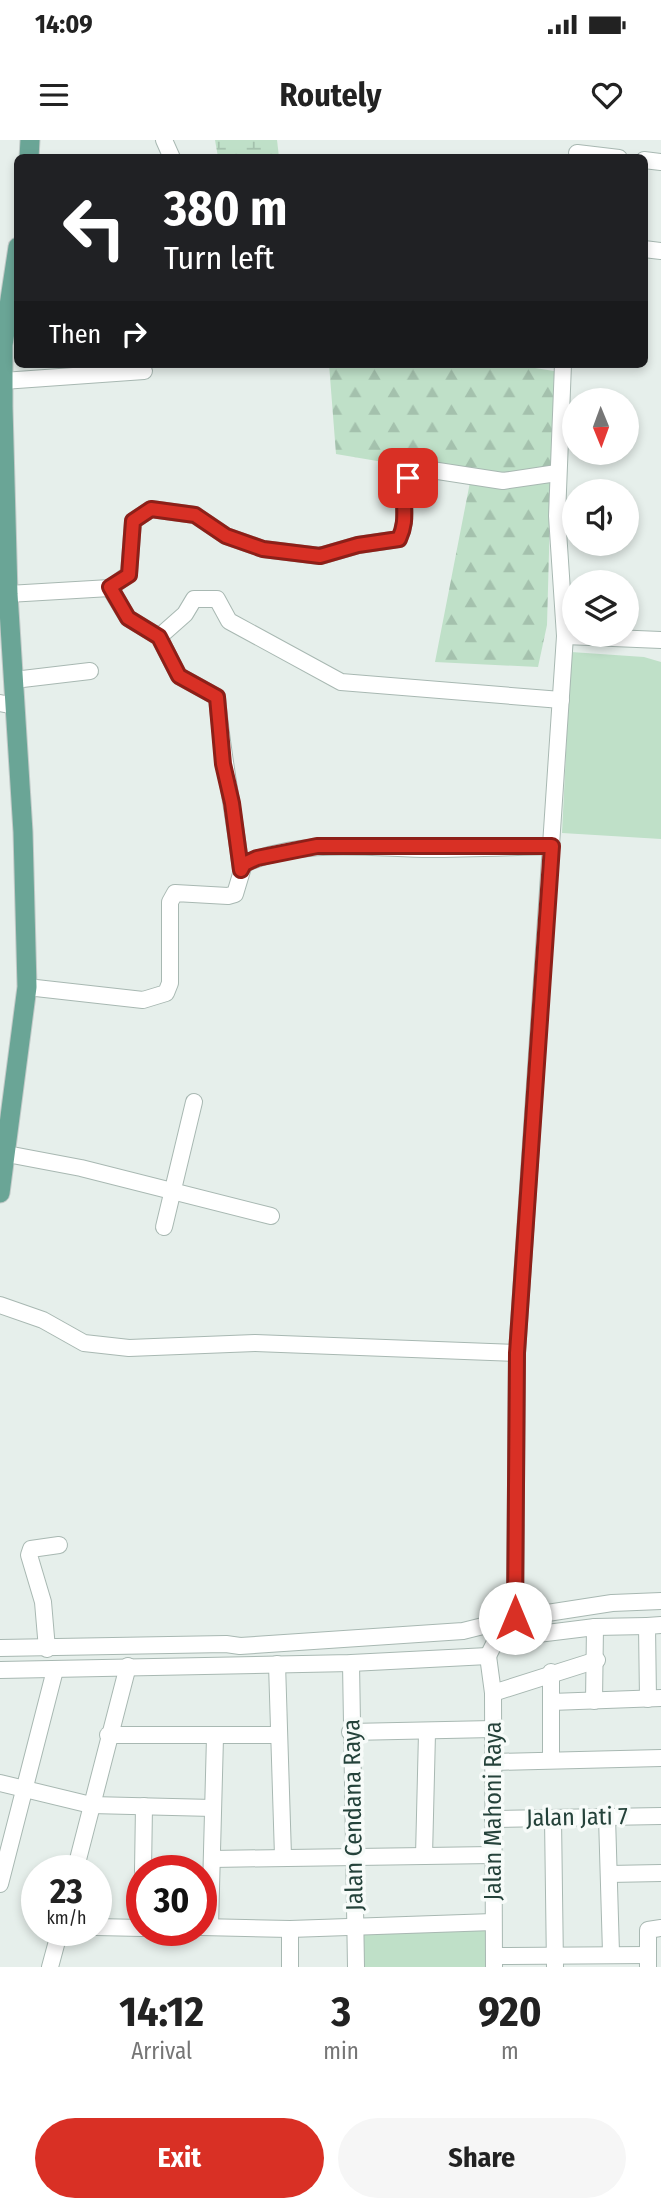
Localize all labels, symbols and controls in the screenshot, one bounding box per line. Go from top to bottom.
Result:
text: 14:09 [35,9,93,40]
icon: menu [35,76,73,114]
text: Routely [280,76,381,114]
icon: heart [588,76,626,114]
text: 380 m [164,179,287,238]
icon: left [49,182,140,273]
text: Turn left [164,239,274,277]
icon: right [115,315,153,353]
text: Then [49,319,101,350]
north arrow [562,388,639,466]
map controls [562,388,639,647]
pin [378,448,438,508]
icon: arrive [389,459,427,497]
button: sound [562,479,639,556]
button: layers [562,570,639,647]
position arrow [478,1581,552,1655]
street label: Jalan Cendana Raya [337,1719,369,1911]
street label: Jalan Mahoni Raya [479,1721,507,1901]
street label: Jalan Jati 7 [526,1802,628,1832]
speed limit sign: 30 [126,1855,217,1946]
text: 23 [50,1870,83,1912]
text: km/h [46,1907,87,1929]
text: 14:12 [119,1987,204,2037]
text: 3 [331,1987,351,2037]
text: 920 [478,1987,542,2037]
text: Arrival [131,2037,192,2065]
text: min [323,2037,359,2065]
text: m [501,2037,519,2065]
button: Exit [35,2118,324,2198]
button: Share [338,2118,626,2198]

